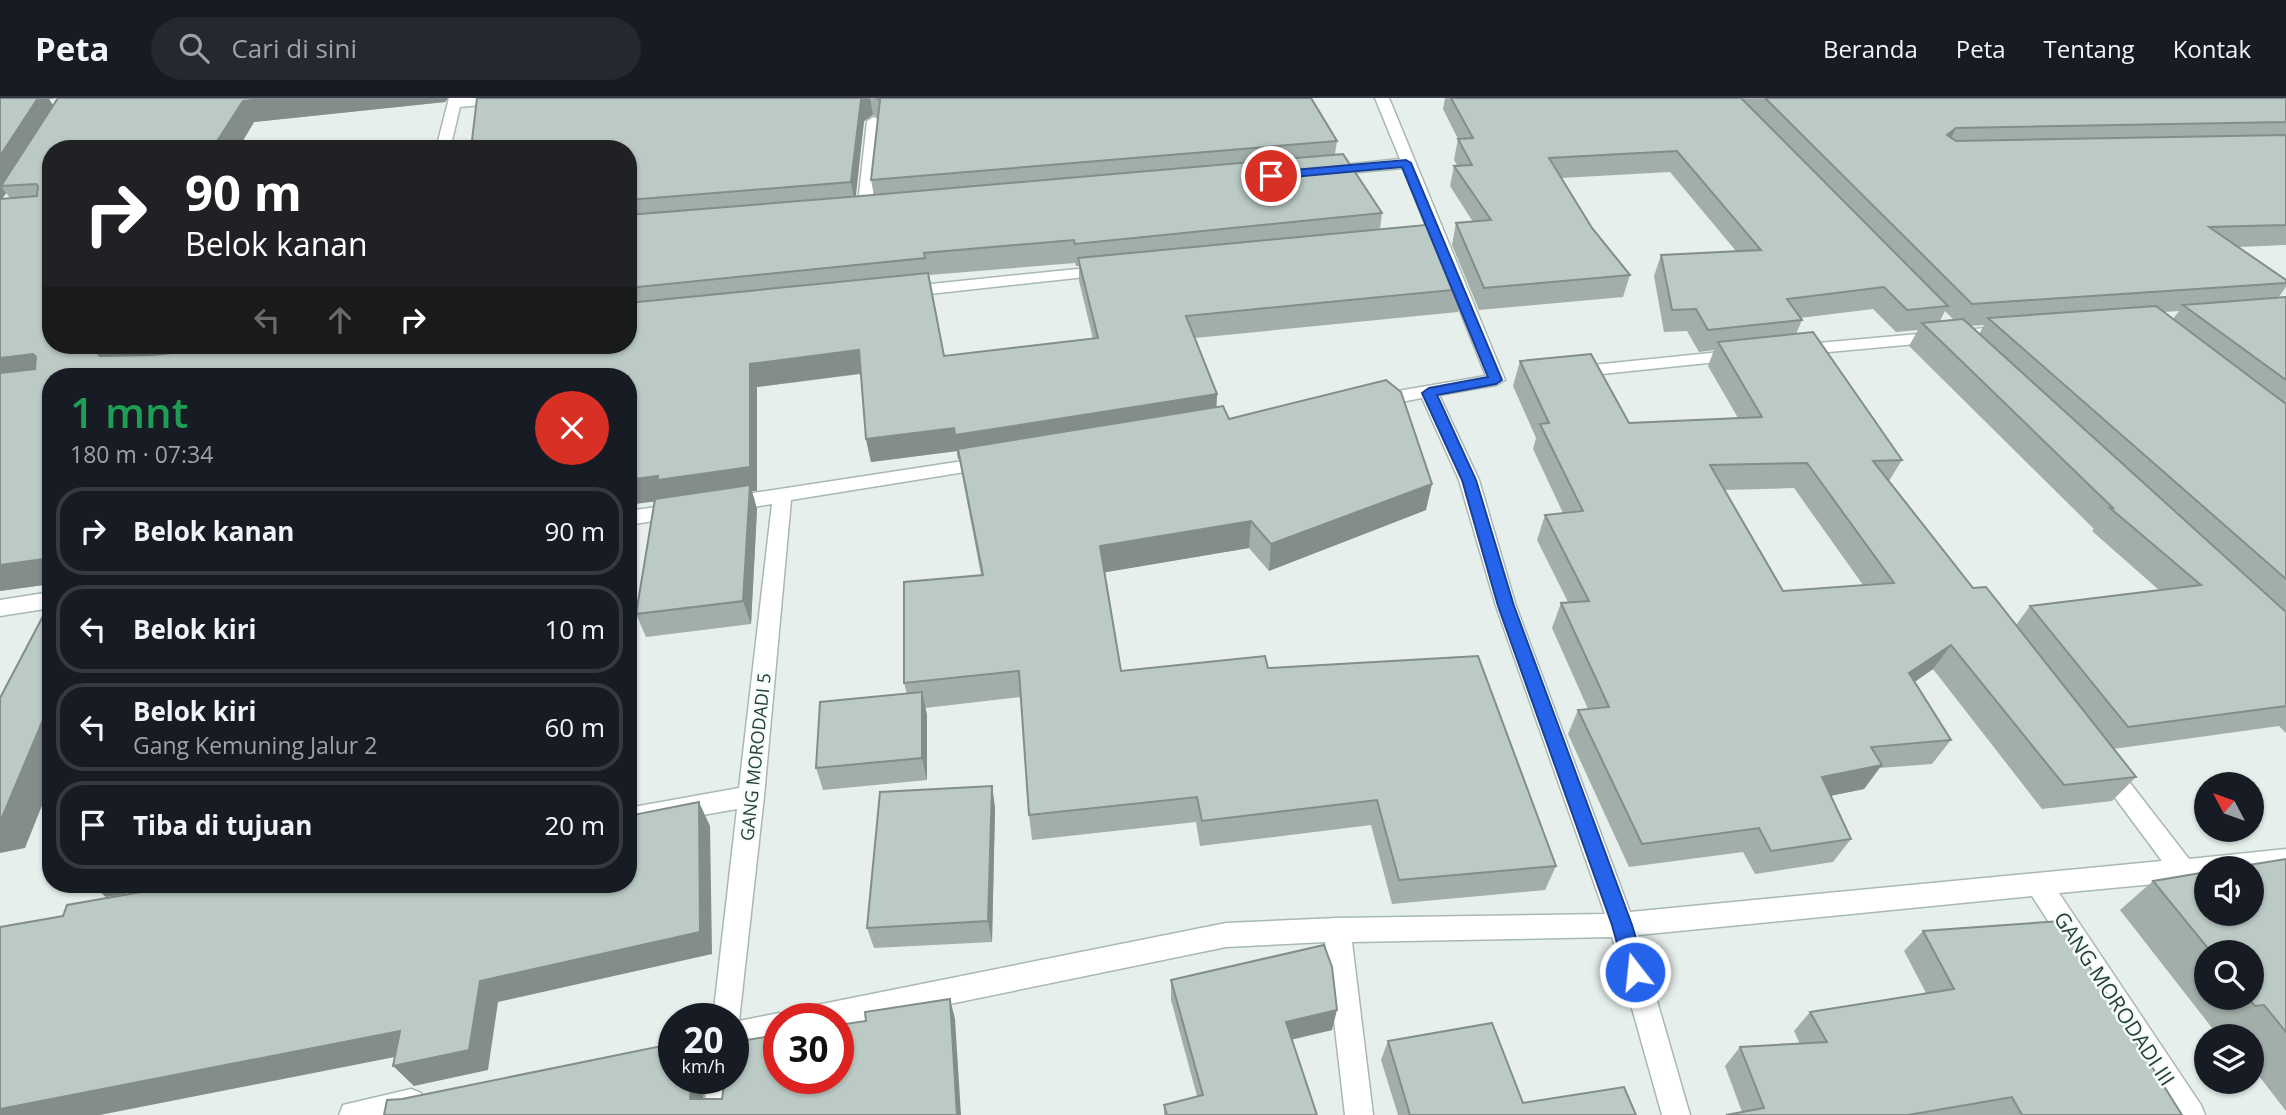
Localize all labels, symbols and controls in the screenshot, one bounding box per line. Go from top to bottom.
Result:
search box [151,17,641,80]
text: Peta [35,26,109,71]
icon: search [175,29,213,67]
text: Cari di sini [231,30,357,66]
text: Beranda [1823,32,1918,65]
text: Peta [1956,32,2006,65]
text: Tentang [2044,32,2135,65]
text: Kontak [2173,32,2251,65]
pin [1241,146,1301,206]
icon: arrive [1252,157,1290,195]
text: 90 m [185,159,302,225]
icon: right [70,168,161,259]
text: Belok kanan [185,222,368,265]
icon: left [248,301,286,339]
icon: ahead [321,301,359,339]
icon: right [394,301,432,339]
text: 1 mnt [70,383,188,440]
button: close [535,391,609,465]
text: 180 m · 07:34 [70,438,213,470]
icon: right [74,512,112,550]
text: Belok kanan [133,513,294,549]
text: 90 m [544,513,605,549]
icon: left [74,610,112,648]
text: Belok kiri [133,611,257,647]
text: 10 m [544,611,605,647]
street label: GANG MORODADI 5 [734,672,776,842]
text: Belok kiri [133,693,257,729]
icon: left [74,708,112,746]
text: 60 m [544,709,605,745]
text: Gang Kemuning Jalur 2 [133,729,377,761]
north arrow [2194,772,2264,842]
map controls [2194,772,2264,1094]
icon: arrive [74,806,112,844]
text: Tiba di tujuan [133,807,312,843]
text: 20 m [544,807,605,843]
button: sound [2194,856,2264,926]
street label: GANG MORODADI III [2048,906,2182,1091]
position arrow [1598,935,1672,1009]
button: search [2194,940,2264,1010]
speed limit sign: 30 [763,1003,854,1094]
text: 20 [683,1016,724,1063]
button: layers [2194,1024,2264,1094]
text: km/h [682,1054,725,1078]

